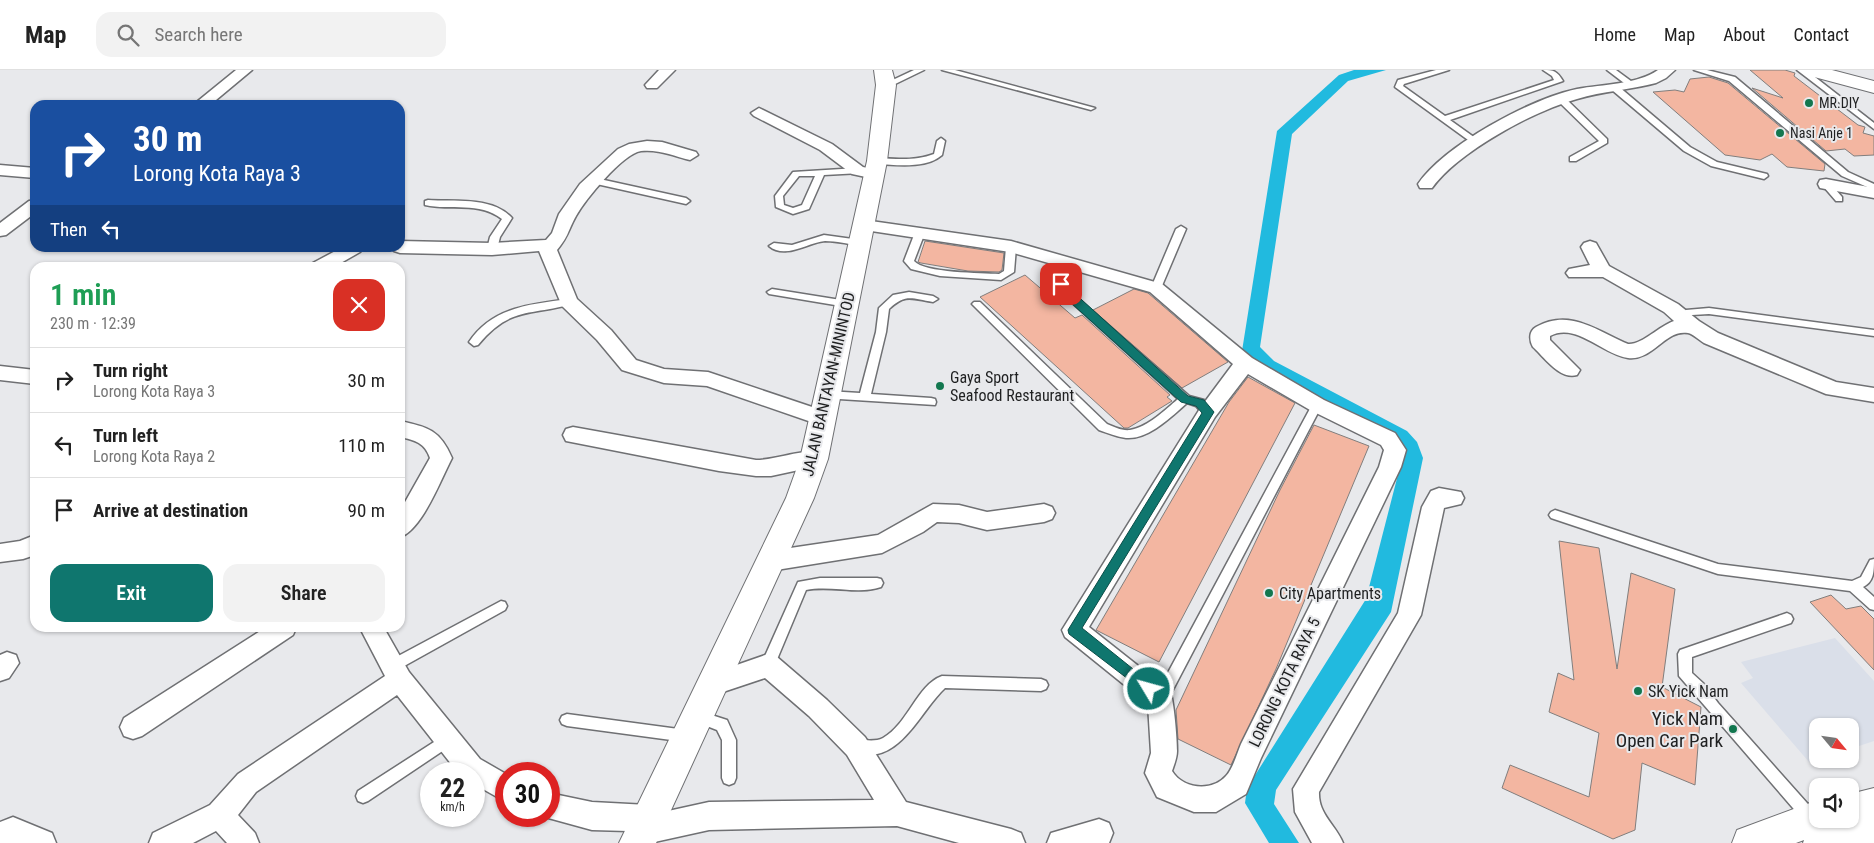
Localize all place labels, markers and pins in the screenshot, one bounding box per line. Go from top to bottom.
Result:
place label: MR.DIY [1819,95,1860,111]
marker: MR.DIY [1803,97,1815,109]
place label: Nasi Anje 1 [1790,125,1853,141]
marker: Nasi Anje 1 [1774,127,1786,139]
pin [1040,263,1082,305]
place label: Gaya Sport Seafood Restaurant [950,368,1075,405]
marker: Gaya Sport Seafood Restaurant [934,380,946,392]
place label: City Apartments [1279,584,1381,603]
marker: City Apartments [1263,587,1275,599]
place label: SK Yick Nam [1648,682,1729,701]
marker: SK Yick Nam [1632,685,1644,697]
place label: Yick Nam Open Car Park [1616,707,1723,752]
marker: Yick Nam Open Car Park [1727,723,1739,735]

